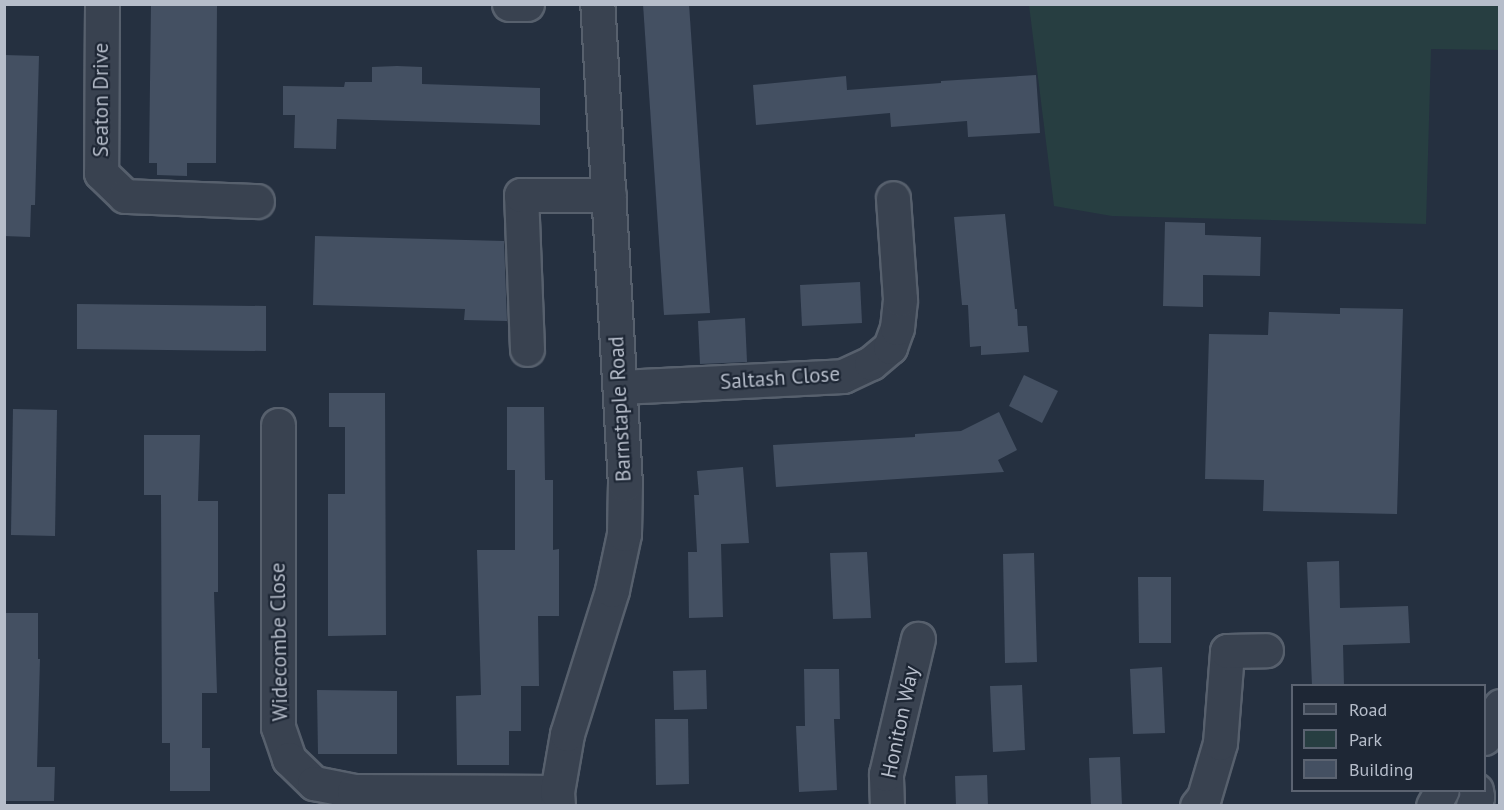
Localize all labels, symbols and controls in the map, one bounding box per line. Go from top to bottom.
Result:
street label: Seaton Drive [88,43,114,157]
street label: Barnstaple Road [604,335,636,483]
street label: Saltash Close [719,361,841,395]
street label: Widecombe Close [265,563,293,721]
street label: Honiton Way [876,663,924,781]
legend [1291,684,1486,792]
text: Road [1349,698,1387,721]
text: Park [1349,728,1382,751]
text: Building [1349,758,1413,781]

